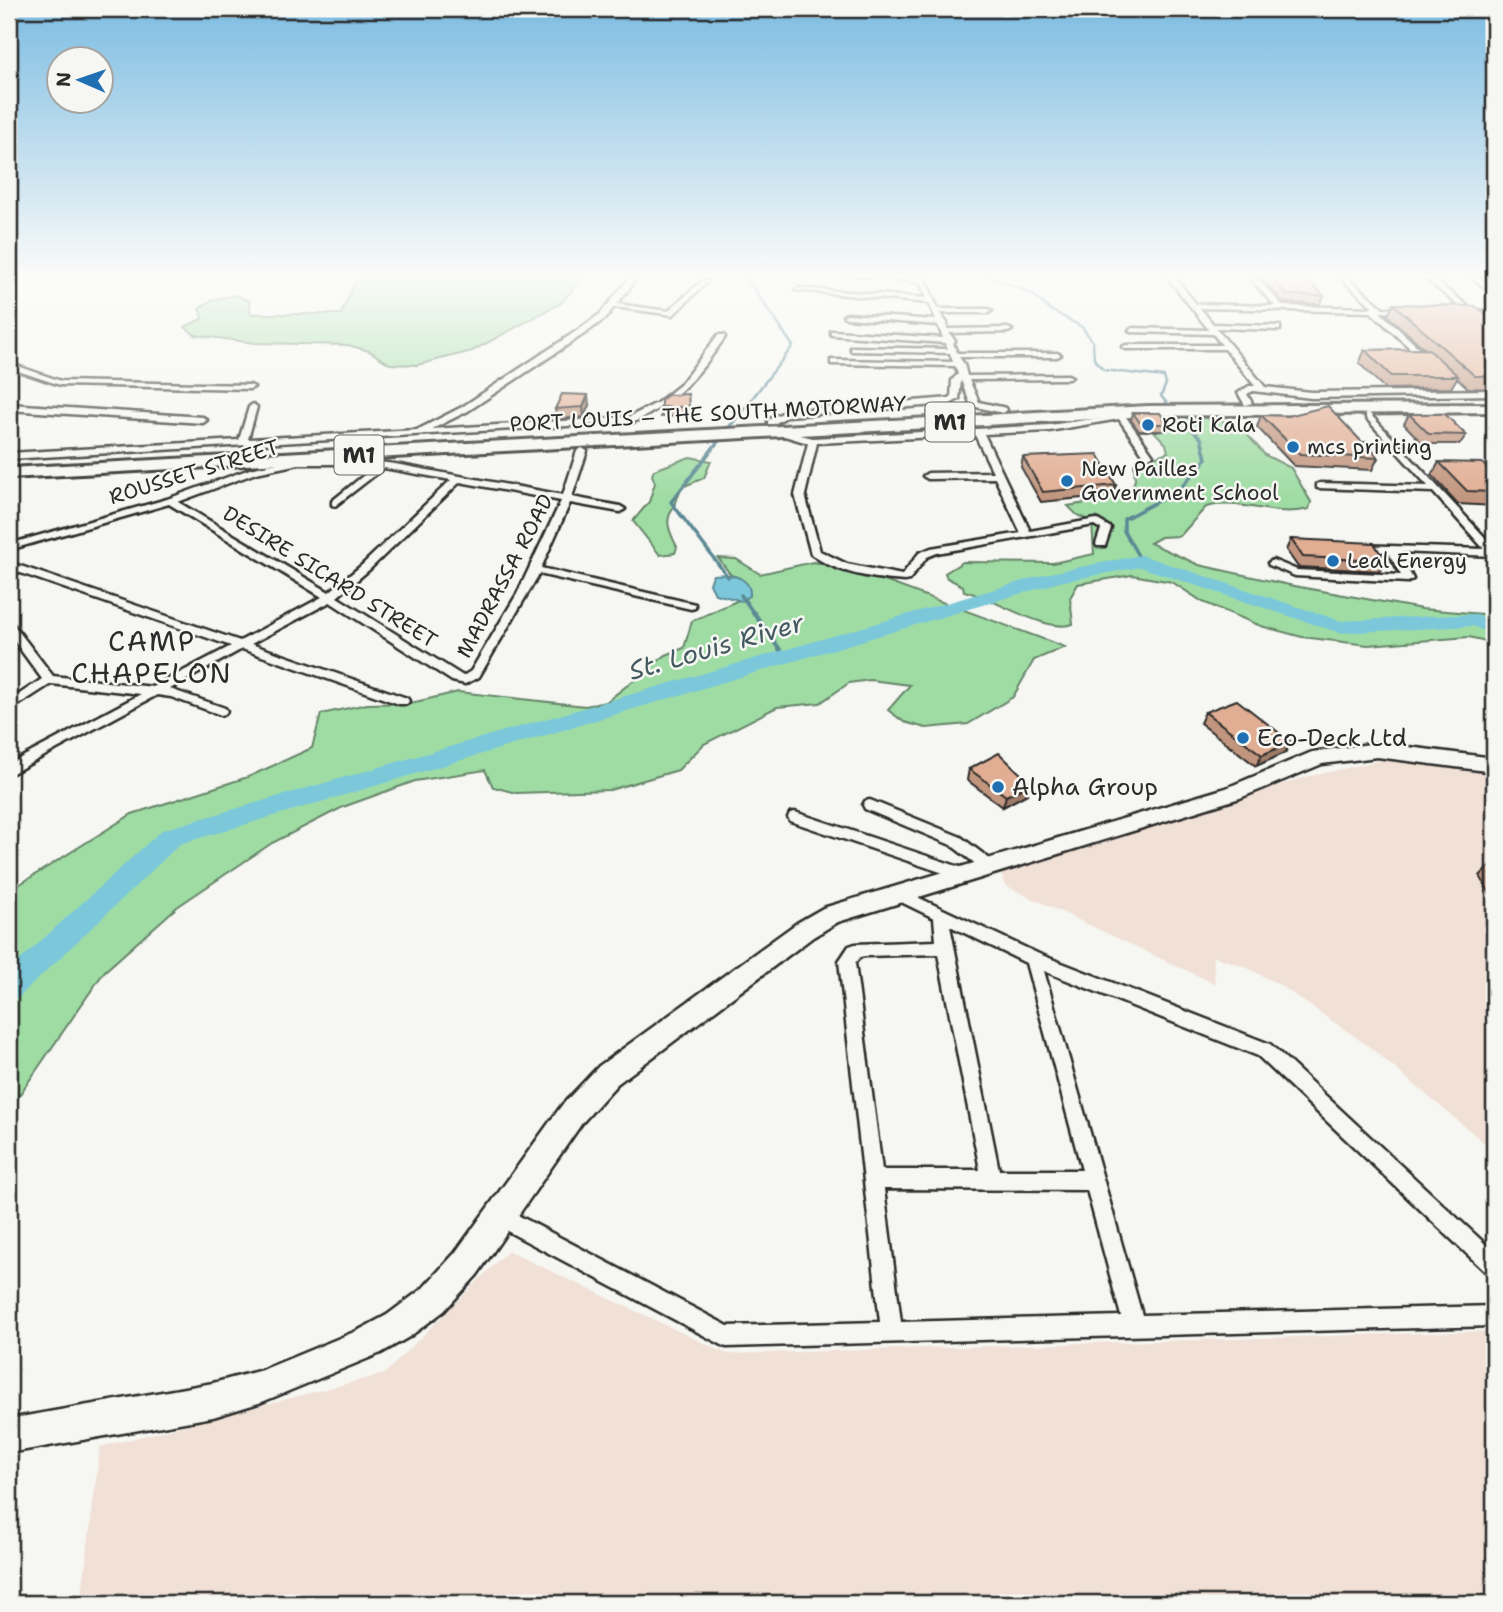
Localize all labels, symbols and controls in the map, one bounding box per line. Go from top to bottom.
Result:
north arrow [46,46,116,116]
text: N [51,71,76,87]
street label: PORT LOUIS – THE SOUTH MOTORWAY [509,390,907,438]
road number: M1 [926,402,974,442]
place label: Roti Kala [1162,411,1256,439]
marker: Roti Kala [1140,417,1156,433]
street label: ROUSSET STREET [106,433,282,511]
place label: mcs printing [1307,433,1432,461]
road number: M1 [334,436,384,475]
marker: mcs printing [1285,439,1301,455]
place label: New Pailles Government School [1081,455,1279,507]
marker: New Pailles Government School [1059,473,1075,489]
street label: MADRASSA ROAD [450,489,560,663]
street label: DESIRE SICARD STREET [217,499,443,655]
place label: Leal Energy [1347,547,1467,575]
marker: Leal Energy [1325,553,1341,569]
water label: St. Louis River [624,604,808,688]
district label: CAMP CHAPELON [71,622,233,692]
place label: Eco-Deck Ltd [1257,722,1407,754]
marker: Eco-Deck Ltd [1235,730,1251,746]
place label: Alpha Group [1012,771,1158,803]
marker: Alpha Group [990,779,1006,795]

